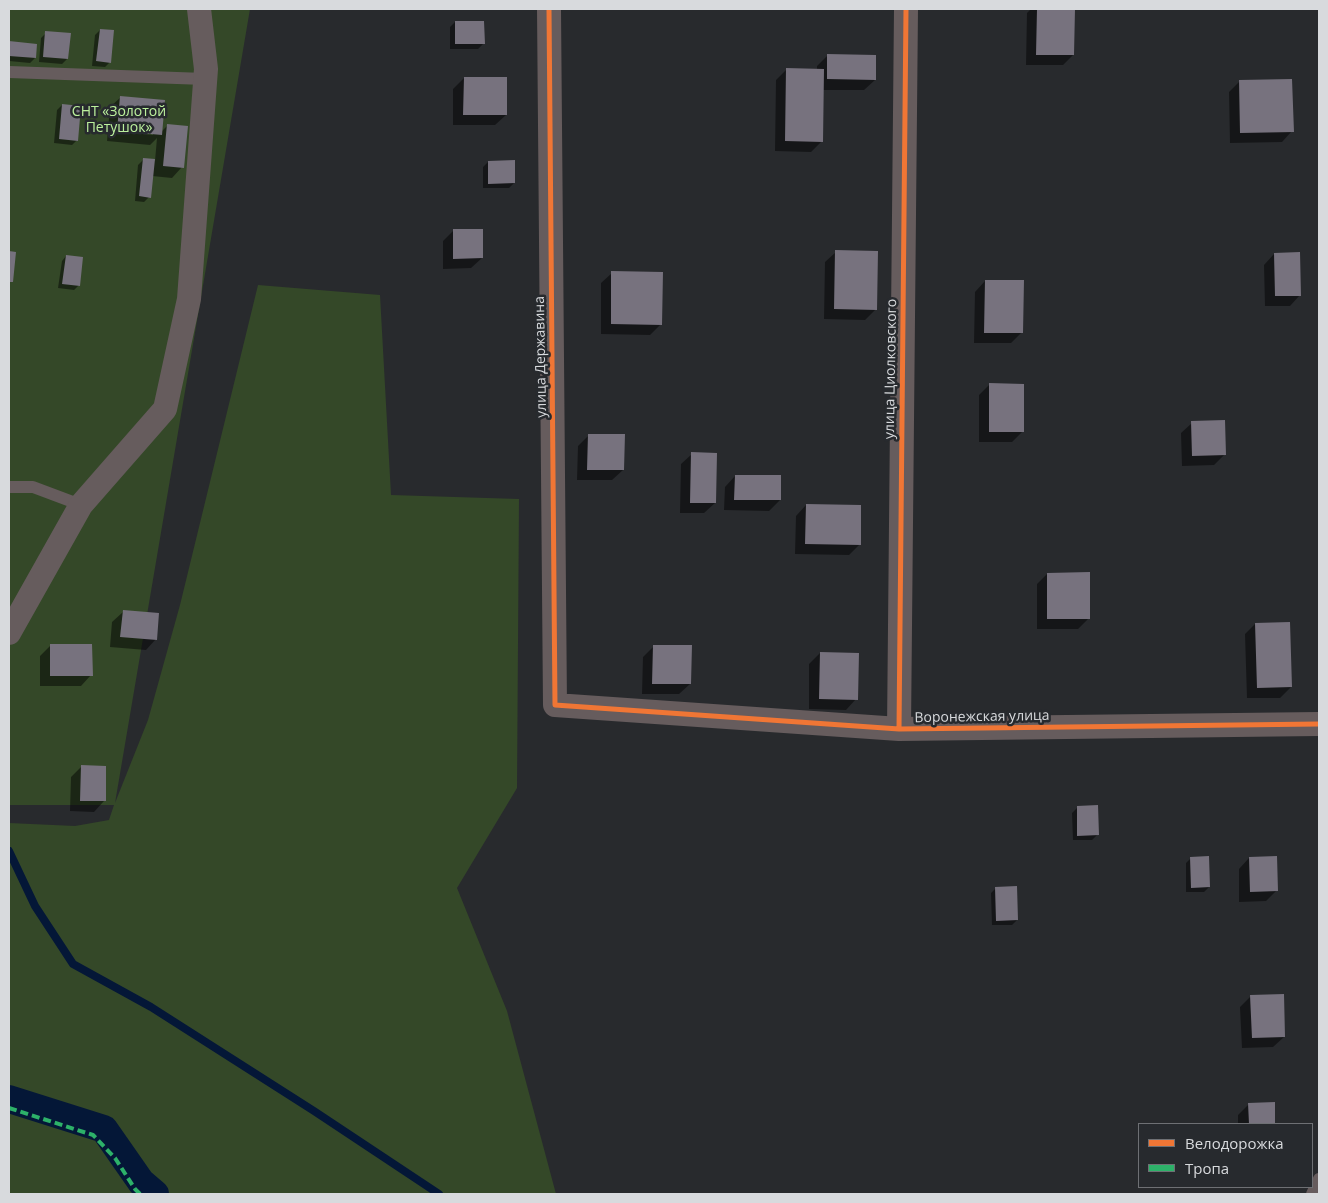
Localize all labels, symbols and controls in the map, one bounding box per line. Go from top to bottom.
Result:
park label: СНТ «Золотой Петушок» [72,104,166,136]
street label: улица Державина [532,296,550,418]
street label: улица Циолковского [881,299,901,439]
street label: Воронежская улица [914,707,1050,727]
legend [1138,1123,1313,1188]
text: Велодорожка [1185,1133,1284,1153]
text: Тропа [1185,1158,1229,1178]

